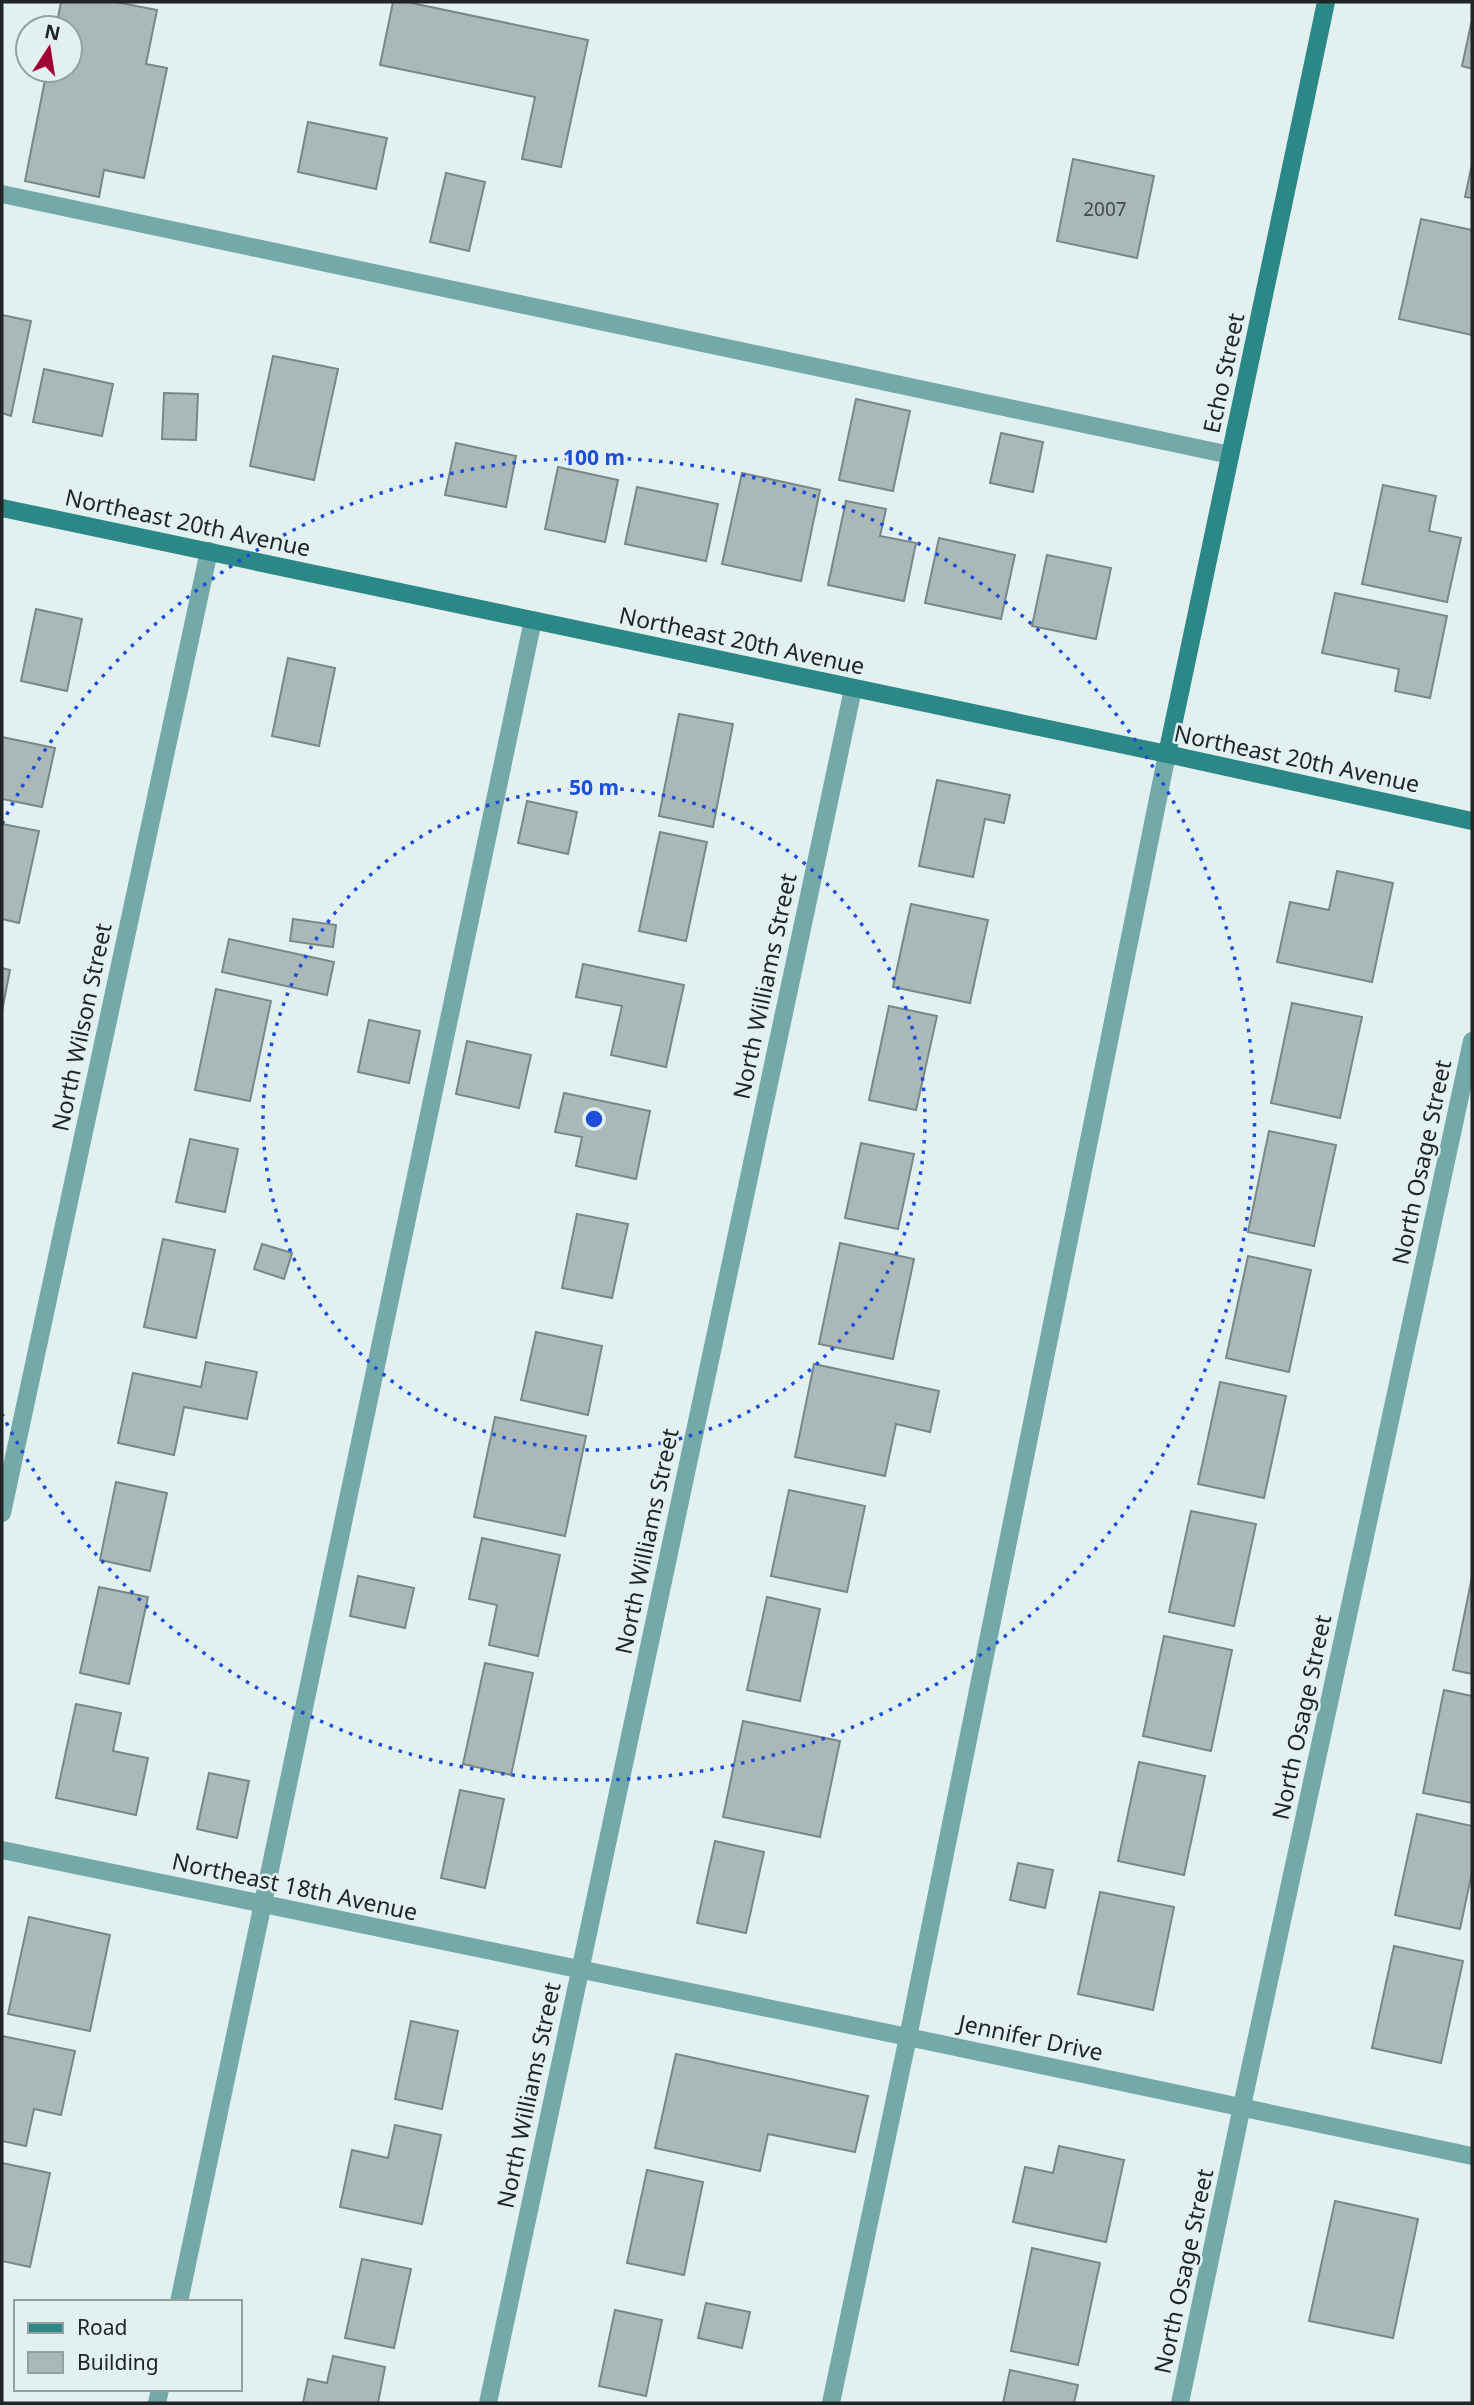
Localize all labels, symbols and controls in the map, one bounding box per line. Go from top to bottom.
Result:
north arrow [14,14,84,84]
text: N [42,18,63,47]
house number: 2007 [1083,196,1127,222]
street label: Echo Street [1195,310,1251,436]
text: 100 m [563,443,625,471]
street label: Northeast 20th Avenue [62,480,314,564]
street label: Northeast 20th Avenue [616,598,868,682]
street label: Northeast 20th Avenue [1171,716,1423,800]
text: 50 m [569,773,619,801]
street label: North Williams Street [724,870,804,1102]
street label: North Wilson Street [43,920,119,1134]
street label: North Osage Street [1384,1057,1458,1267]
centre of rings [582,1107,606,1131]
street label: North Williams Street [606,1425,686,1657]
street label: North Osage Street [1264,1612,1338,1822]
street label: Northeast 18th Avenue [169,1844,421,1928]
street label: North Williams Street [488,1979,568,2211]
street label: Jennifer Drive [954,2006,1106,2068]
street label: North Osage Street [1146,2166,1220,2376]
legend [14,2300,242,2391]
text: Road [77,2313,127,2341]
text: Building [77,2348,159,2376]

